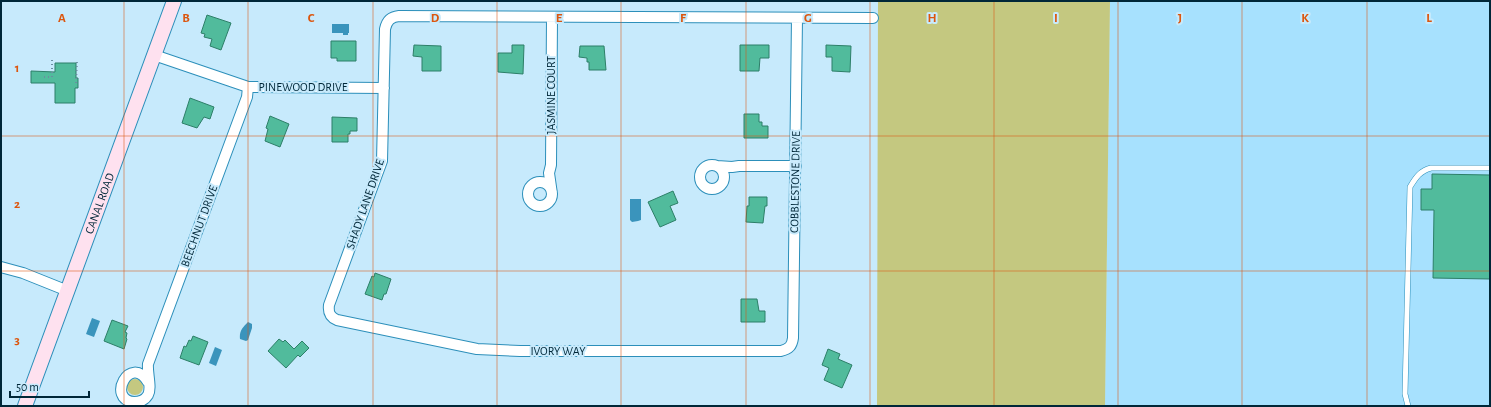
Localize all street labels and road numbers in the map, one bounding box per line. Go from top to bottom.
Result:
street label: JASMINE COURT [545,56,557,134]
street label: PINEWOOD DRIVE [259,81,348,93]
street label: COBBLESTONE DRIVE [788,131,802,233]
street label: SHADY LANE DRIVE [344,157,386,251]
street label: CANAL ROAD [83,171,116,235]
street label: BEECHNUT DRIVE [179,183,219,268]
street label: IVORY WAY [531,345,586,357]

